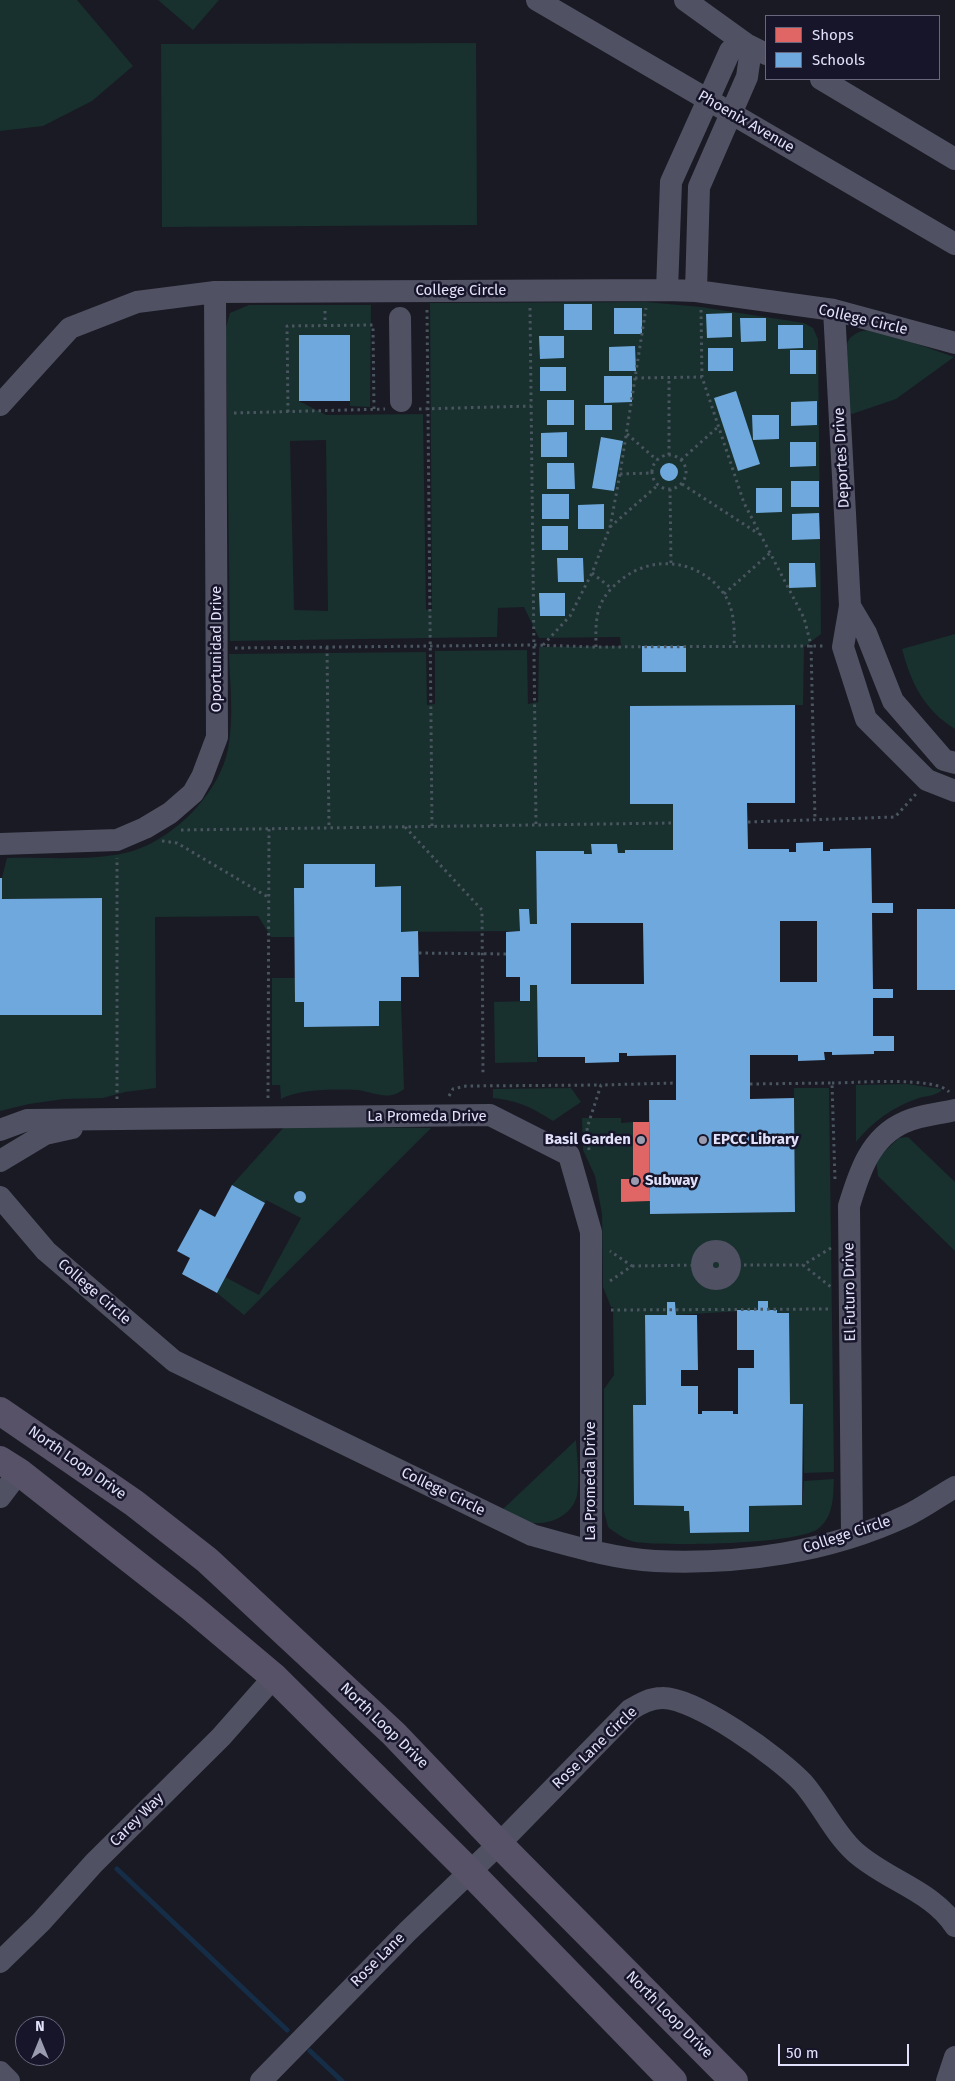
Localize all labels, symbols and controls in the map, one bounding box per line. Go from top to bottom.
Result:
legend [765,15,940,80]
text: Shops [812,26,854,44]
text: Schools [812,51,865,69]
street label: Phoenix Avenue [695,87,797,157]
street label: College Circle [415,282,507,300]
street label: College Circle [817,301,909,339]
street label: Deportes Drive [830,407,854,509]
street label: Oportunidad Drive [208,586,226,712]
street label: La Promeda Drive [367,1108,487,1126]
place label: Basil Garden [545,1131,631,1149]
place label: EPCC Library [713,1131,799,1149]
marker: Basil Garden [635,1134,647,1146]
marker: EPCC Library [697,1134,709,1146]
place label: Subway [645,1172,698,1190]
marker: Subway [629,1175,641,1187]
street label: El Futuro Drive [840,1242,860,1342]
street label: College Circle [54,1255,134,1329]
street label: La Promeda Drive [582,1421,600,1541]
street label: North Loop Drive [24,1422,130,1504]
street label: College Circle [398,1464,488,1520]
street label: College Circle [801,1512,893,1558]
street label: North Loop Drive [336,1679,432,1773]
street label: Rose Lane Circle [549,1703,641,1793]
street label: Carey Way [106,1789,168,1851]
street label: Rose Lane [347,1929,409,1991]
street label: North Loop Drive [622,1968,716,2062]
north arrow [15,2016,65,2066]
text: N [35,2018,45,2035]
scale bar [780,2034,911,2066]
text: 50 m [786,2044,819,2062]

